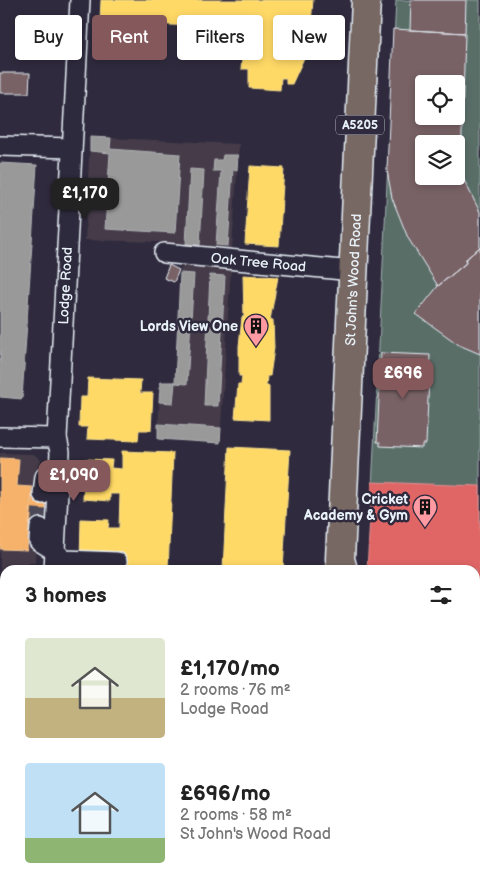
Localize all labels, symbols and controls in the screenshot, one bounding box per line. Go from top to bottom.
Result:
chip: Buy [15,15,82,60]
chip: Rent [92,15,167,60]
chip: Filters [177,15,263,60]
chip: New [273,15,345,60]
map controls [415,75,465,185]
button: locate [415,75,465,125]
road number: A5205 [336,116,384,134]
button: layers [415,135,465,185]
pin: £1,170 [44,178,126,220]
text: £1,170 [62,184,108,203]
street label: St John's Wood Road [341,213,365,346]
street label: Lodge Road [54,246,76,325]
street label: Oak Tree Road [210,249,307,275]
building icon: Lords View One [243,313,269,347]
place label: Lords View One [140,318,238,335]
pin: £696 [373,358,433,400]
text: £696 [384,364,422,383]
pin: £1,090 [33,460,115,502]
text: £1,090 [49,466,99,485]
place label: Cricket Academy & Gym [303,491,408,524]
building icon: Cricket Academy & Gym [412,494,438,528]
icon: filters [427,581,455,609]
text: 3 homes [25,583,107,608]
text: £1,170/mo [180,656,280,681]
icon: home [65,658,125,718]
text: 2 rooms · 76 m² [180,681,291,700]
text: Lodge Road [180,700,269,719]
text: £696/mo [180,781,271,806]
icon: home [65,783,125,843]
text: 2 rooms · 58 m² [180,806,292,825]
text: St John's Wood Road [180,825,331,844]

